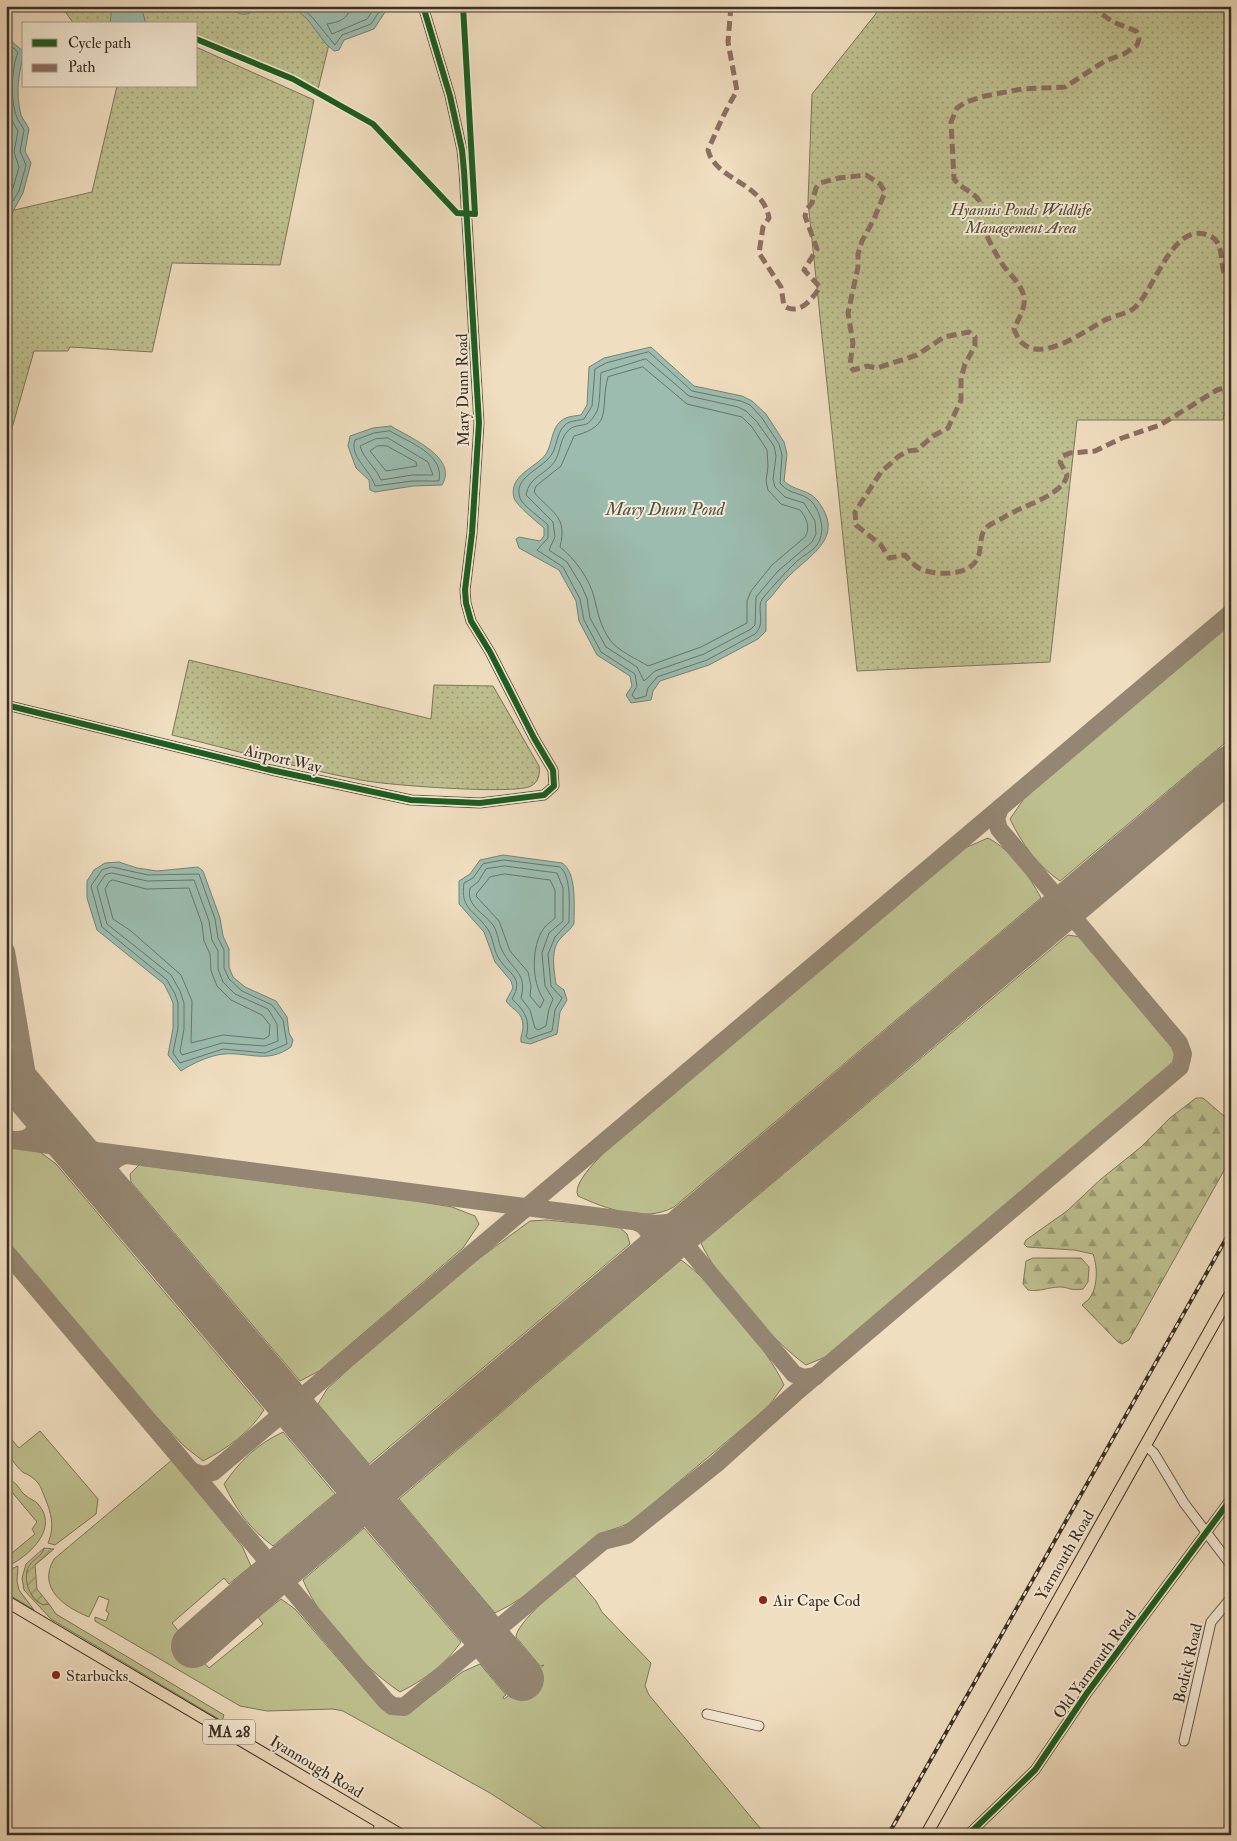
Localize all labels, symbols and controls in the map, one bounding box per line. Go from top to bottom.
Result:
legend [22,22,198,88]
text: Cycle path [68,34,131,54]
text: Path [68,58,95,77]
park label: Hyannis Ponds Wildlife Management Area [950,200,1092,238]
street label: Mary Dunn Road [452,333,474,447]
water label: Mary Dunn Pond [605,498,726,521]
street label: Airport Way [241,740,324,779]
street label: Yarmouth Road [1031,1507,1099,1604]
place label: Air Cape Cod [772,1591,861,1612]
marker: Air Cape Cod [757,1594,769,1606]
street label: Old Yarmouth Road [1049,1606,1141,1723]
street label: Bodick Road [1169,1621,1207,1705]
place label: Starbucks [66,1666,128,1686]
marker: Starbucks [50,1669,62,1681]
road number: MA 28 [203,1720,255,1744]
street label: Iyannough Road [266,1731,367,1803]

